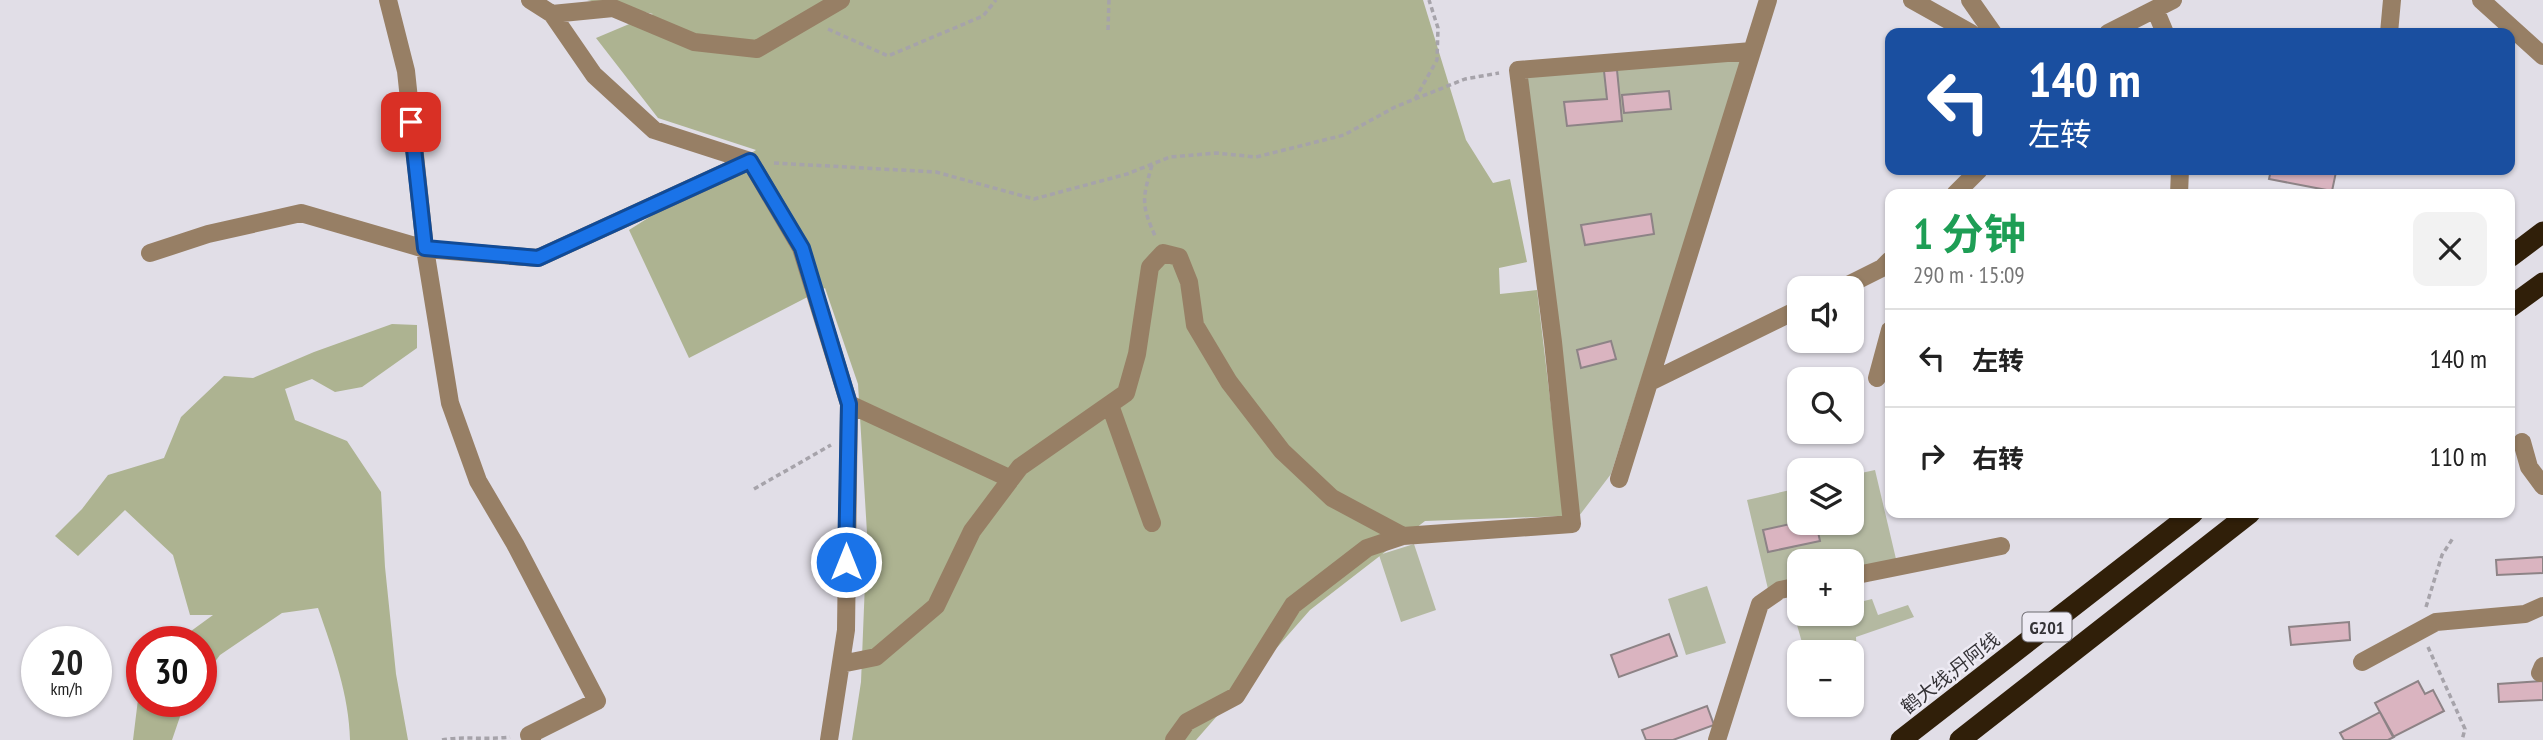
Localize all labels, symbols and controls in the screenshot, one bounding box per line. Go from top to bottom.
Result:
text: 140 m [2028,47,2141,111]
icon: left [1913,56,2004,147]
pin [381,92,441,152]
icon: arrive [392,103,430,141]
text: 左转 [2028,113,2092,155]
text: 1 分钟 [1913,206,2026,261]
button: close [2413,212,2487,286]
text: 290 m · 15:09 [1913,260,2025,289]
map controls [1787,276,1864,717]
button: sound [1787,276,1864,353]
icon: left [1913,339,1951,377]
text: 140 m [2429,342,2487,375]
text: 左转 [1972,344,2024,377]
button: search [1787,367,1864,444]
icon: right [1913,437,1951,475]
text: 110 m [2429,440,2487,473]
text: 右转 [1972,442,2024,475]
button: layers [1787,458,1864,535]
position arrow [809,525,883,599]
button: + [1787,549,1864,626]
road number: G201 [2022,612,2072,642]
speed limit sign: 30 [126,626,217,717]
street label: 鹤大线;丹阿线 [1896,627,2004,719]
text: 20 [50,639,83,685]
button: − [1787,640,1864,717]
text: km/h [51,677,82,700]

